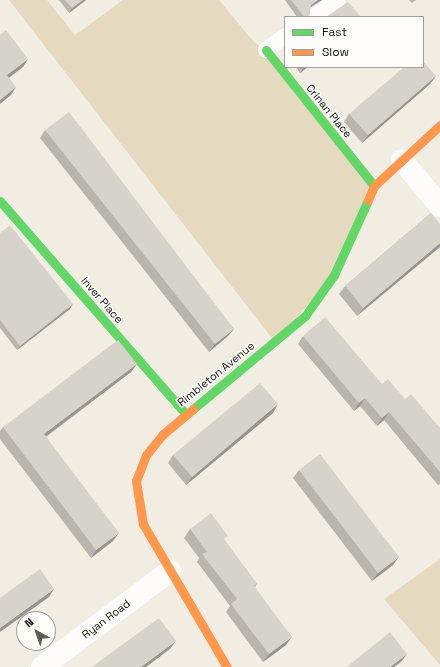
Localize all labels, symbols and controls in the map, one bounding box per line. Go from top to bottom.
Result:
legend [284,16,424,68]
text: Fast [322,24,347,40]
text: Slow [322,44,349,60]
street label: Crinan Place [303,82,355,140]
street label: Inver Place [78,274,126,326]
street label: Rimbleton Avenue [175,339,257,409]
street label: Ryan Road [79,597,133,641]
north arrow [16,611,56,651]
text: N [22,615,36,630]

